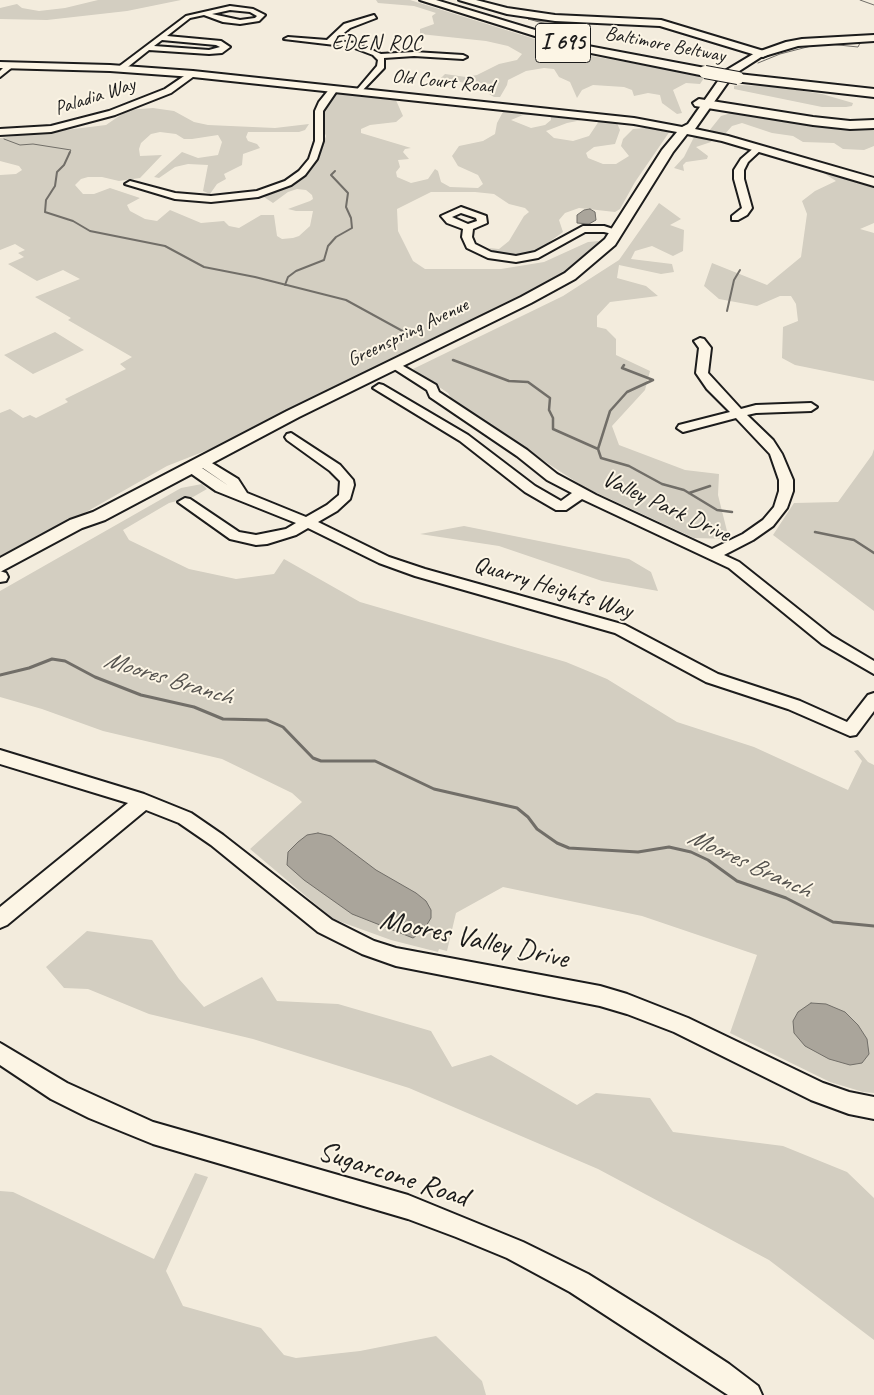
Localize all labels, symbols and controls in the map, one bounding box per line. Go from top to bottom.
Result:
street label: Baltimore Beltway [603,22,727,68]
road number: I 695 [536,23,590,62]
district label: EDEN ROC [331,30,423,56]
street label: Old Court Road [391,65,495,99]
street label: Paladia Way [52,73,138,121]
street label: Greenspring Avenue [344,293,472,373]
street label: Valley Park Drive [597,465,735,549]
street label: Quarry Heights Way [470,550,636,626]
water label: Moores Branch [100,645,236,713]
water label: Moores Branch [683,822,815,906]
street label: Moores Valley Drive [377,903,571,977]
street label: Sugarcone Road [314,1134,472,1216]

